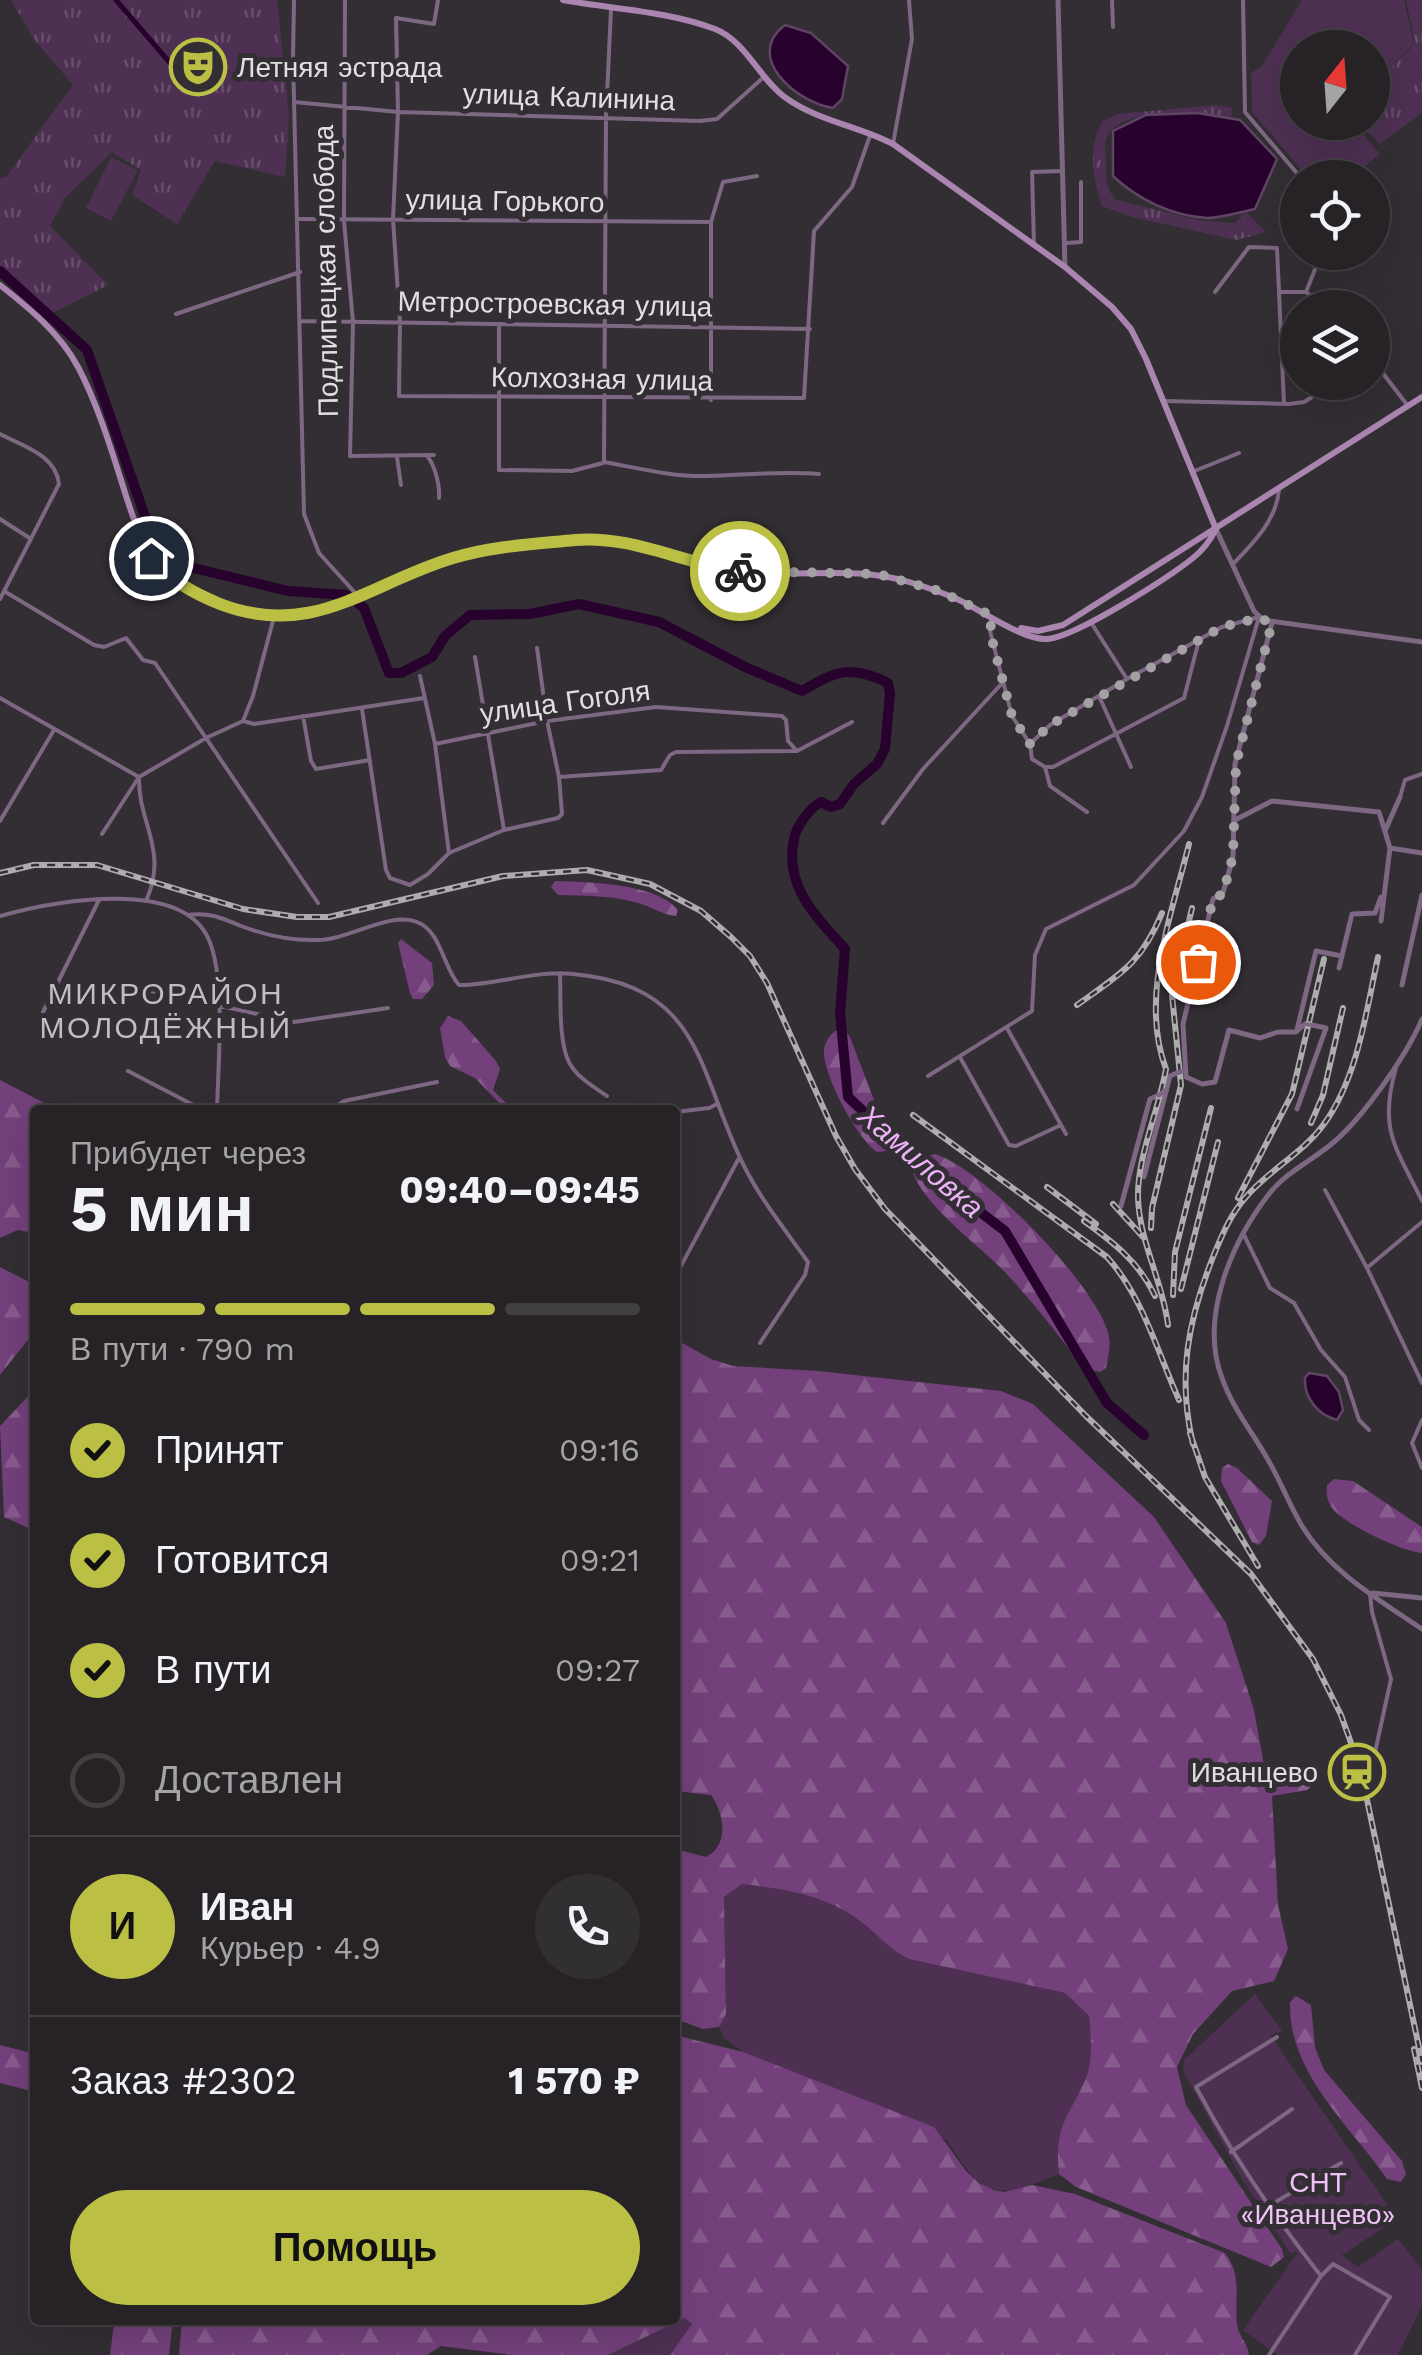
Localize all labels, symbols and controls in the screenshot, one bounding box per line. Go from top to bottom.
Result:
north arrow [1280,30,1390,140]
map controls [1280,30,1390,400]
theatre icon: Летняя эстрада [168,37,228,97]
place label: Летняя эстрада [237,51,443,84]
street label: улица Калинина [462,77,676,117]
street label: Подлипецкая слобода [307,124,345,417]
button: locate [1280,160,1390,270]
street label: улица Горького [405,183,605,219]
street label: Метростроевская улица [397,285,713,323]
button: layers [1280,290,1390,400]
street label: Колхозная улица [491,361,714,397]
pin [109,516,194,601]
courier [690,521,790,621]
icon: home [124,531,179,586]
icon: bike [713,544,768,599]
street label: улица Гоголя [478,674,652,730]
pin [1156,920,1241,1005]
icon: bag [1171,935,1226,990]
district label: МИКРОРАЙОН МОЛОДЁЖНЫЙ [39,976,293,1045]
water label: Хамиловка [851,1097,991,1225]
text: Прибудет через [70,1134,306,1172]
text: 09:40–09:45 [399,1168,640,1212]
text: 5 мин [70,1171,254,1247]
text: В пути · 790 m [70,1330,295,1368]
icon: check [70,1423,125,1478]
text: Принят [155,1428,284,1472]
text: 09:16 [559,1431,640,1469]
icon: check [70,1533,125,1588]
text: Готовится [155,1538,329,1582]
text: 09:21 [560,1541,640,1579]
icon: check [70,1643,125,1698]
text: В пути [155,1648,272,1692]
text: 09:27 [555,1651,640,1689]
station icon: Иванцево [1327,1742,1387,1802]
place label: Иванцево [1191,1756,1318,1789]
text: Доставлен [155,1758,343,1802]
button: phone [535,1874,640,1979]
text: Иван [200,1885,294,1929]
text: И [109,1904,136,1948]
text: Курьер · 4.9 [200,1929,381,1967]
text: Заказ #2302 [70,2059,297,2103]
text: 1 570 ₽ [508,2059,640,2103]
park label: СНТ «Иванцево» [1241,2166,1395,2231]
button: Помощь [70,2190,640,2305]

